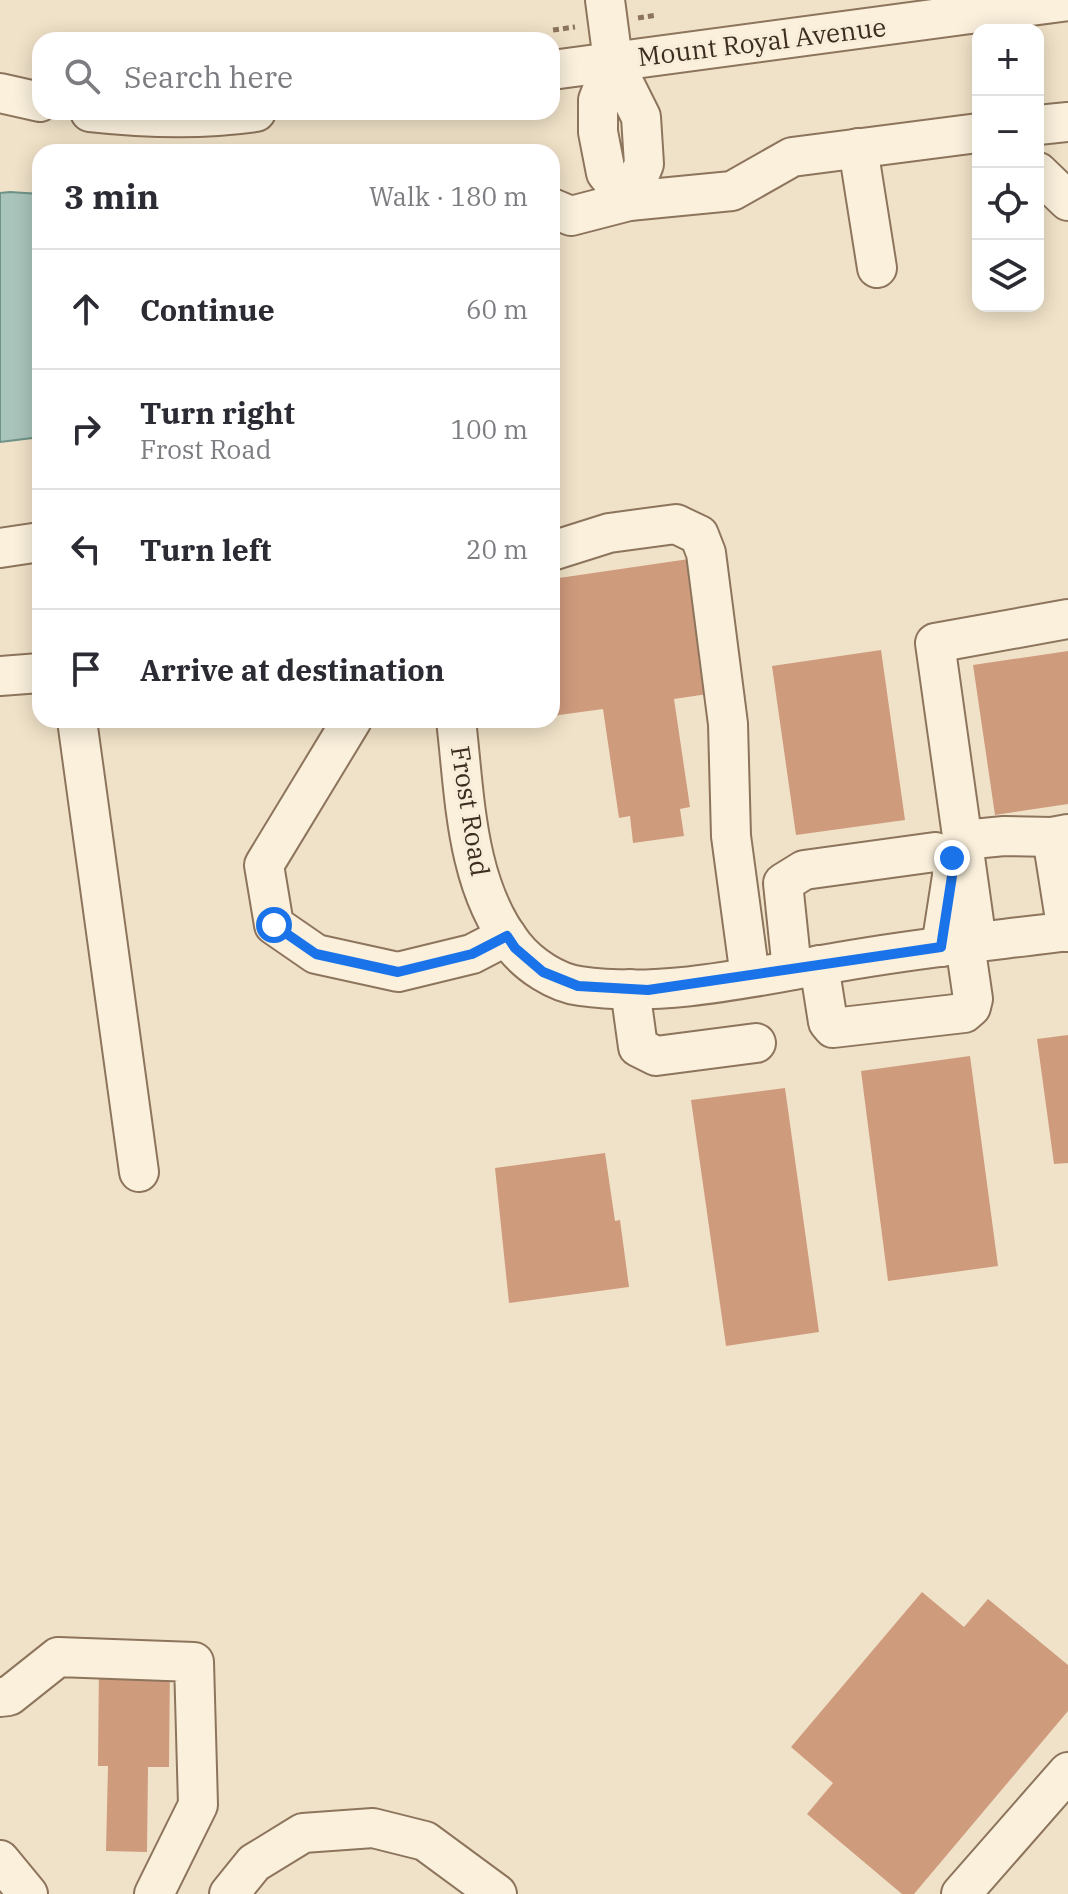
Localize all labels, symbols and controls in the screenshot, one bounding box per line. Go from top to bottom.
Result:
street label: Mount Royal Avenue [636,9,888,73]
map controls [972,24,1044,312]
button: + [972,24,1044,96]
search box [32,32,560,120]
icon: search [60,54,104,98]
text: Search here [124,57,293,96]
button: − [972,96,1044,168]
button: locate [972,168,1044,240]
text: 3 min [64,174,159,218]
text: Walk · 180 m [369,179,528,213]
button: layers [972,240,1044,312]
icon: ahead [64,287,108,331]
text: Continue [140,290,275,329]
text: 60 m [466,292,528,326]
text: Turn right [140,393,295,432]
icon: right [64,407,108,451]
text: 100 m [450,412,528,446]
text: Frost Road [140,432,272,466]
icon: left [64,527,108,571]
text: Turn left [140,530,272,569]
text: 20 m [466,532,528,566]
icon: arrive [64,647,108,691]
text: Arrive at destination [140,650,445,689]
street label: Frost Road [444,743,498,878]
route end [934,840,970,876]
route start [256,907,292,943]

